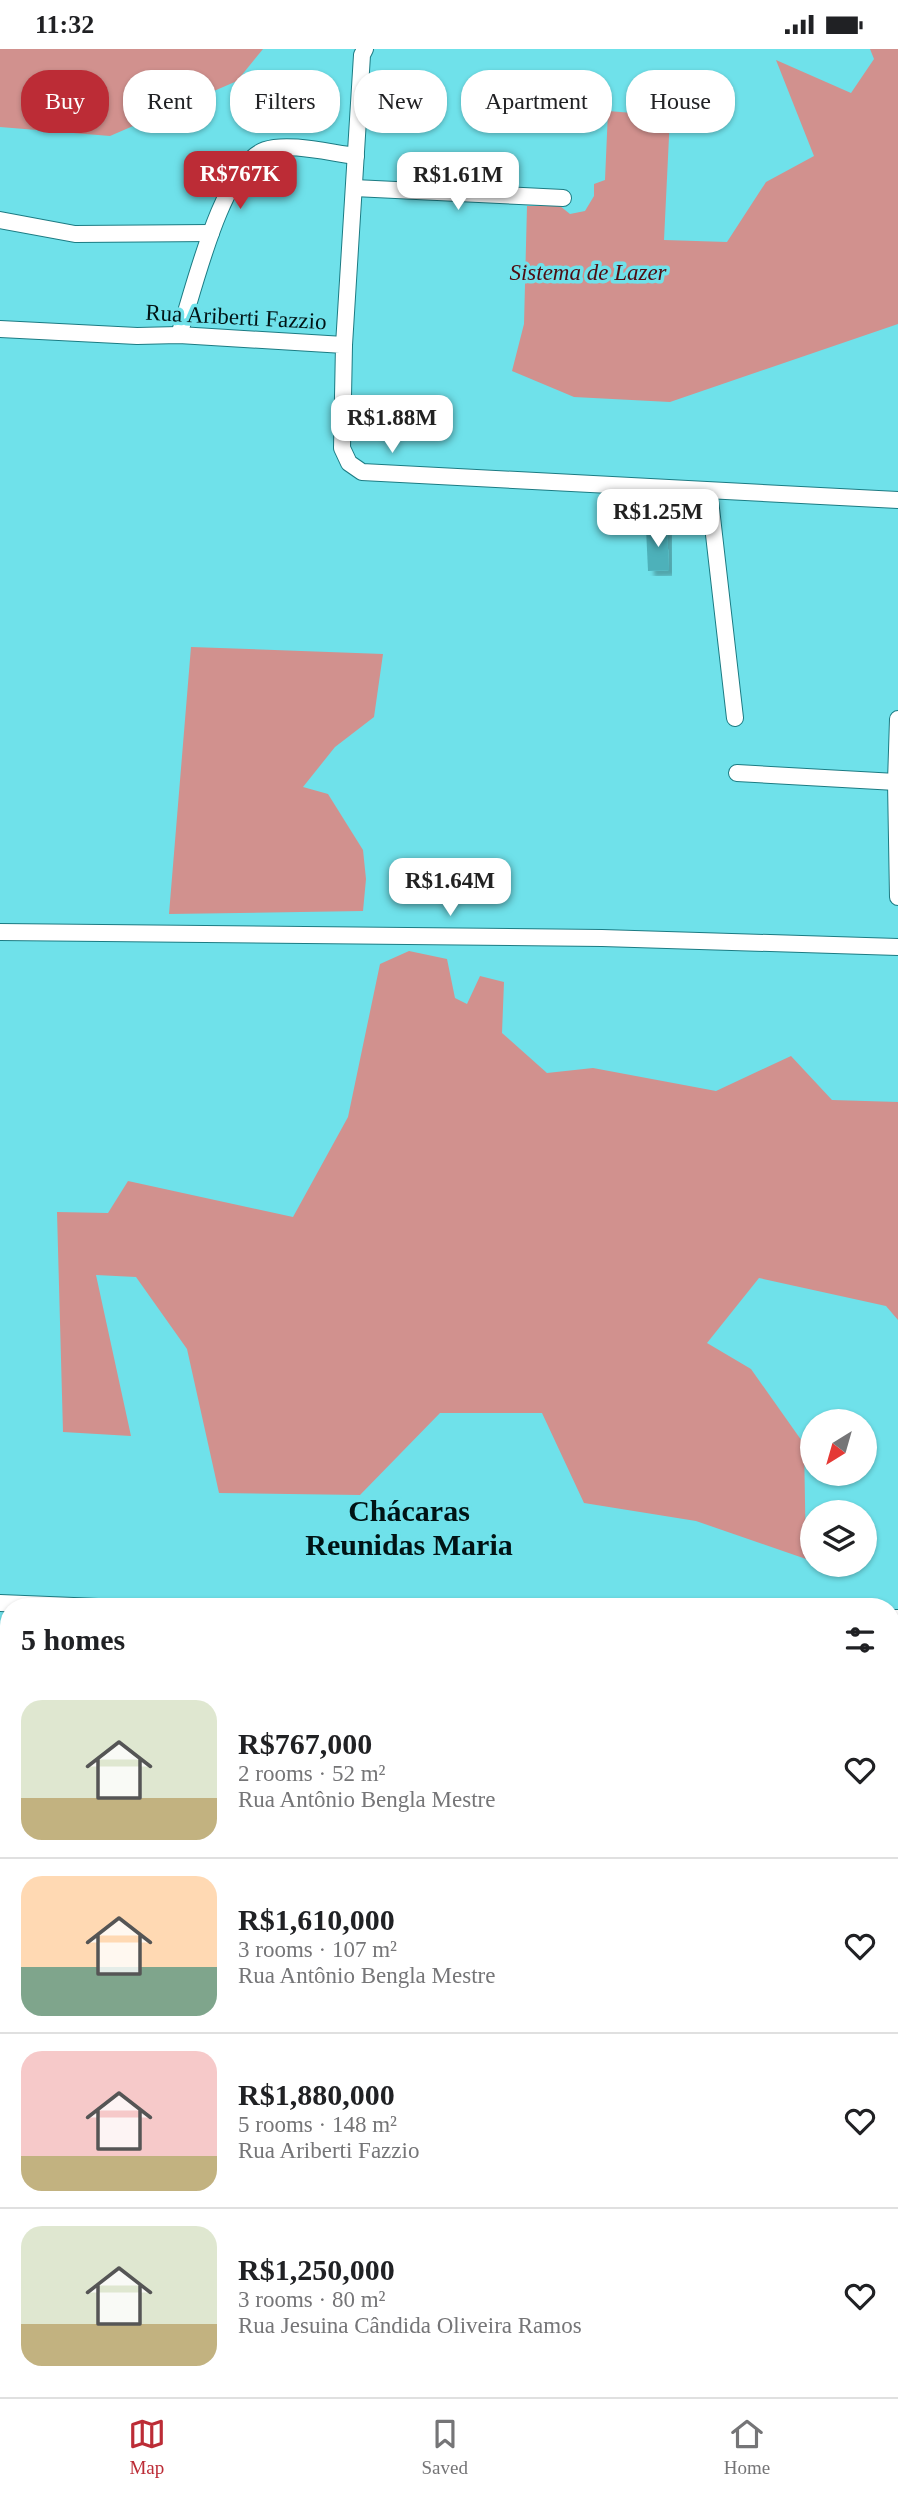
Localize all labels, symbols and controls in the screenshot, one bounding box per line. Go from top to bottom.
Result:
text: 11:32 [35,10,94,39]
chip: Buy [21,70,109,133]
chip: Rent [123,70,216,133]
chip: Filters [230,70,340,133]
chip: New [354,70,447,133]
chip: Apartment [461,70,612,133]
chip: House [626,70,735,133]
pin: R$767K [183,151,297,211]
pin: R$1.61M [393,153,523,212]
text: R$767K [200,161,280,186]
text: R$1.61M [413,162,503,187]
park label: Sistema de Lazer [509,260,668,285]
street label: Rua Ariberti Fazzio [145,300,327,334]
pin: R$1.88M [327,395,457,455]
text: R$1.88M [347,405,437,430]
pin: R$1.25M [593,489,723,549]
text: R$1.25M [613,499,703,524]
pin: R$1.64M [385,859,515,918]
text: R$1.64M [405,868,495,893]
north arrow [800,1409,877,1486]
map controls [800,1409,877,1577]
district label: Chácaras Reunidas Maria [305,1494,513,1561]
button: layers [800,1500,877,1577]
icon: filters [841,1621,879,1659]
text: 5 homes [21,1623,125,1656]
text: R$767,000 [238,1727,372,1760]
icon: home [77,1728,161,1812]
icon: heart [841,1751,879,1789]
text: 2 rooms · 52 m² [238,1761,385,1786]
text: Rua Antônio Bengla Mestre [238,1787,495,1812]
text: R$1,610,000 [238,1903,395,1936]
icon: home [77,1904,161,1988]
icon: heart [841,1927,879,1965]
text: 3 rooms · 107 m² [238,1937,397,1962]
text: Rua Antônio Bengla Mestre [238,1963,495,1988]
text: R$1,880,000 [238,2078,395,2111]
icon: home [77,2079,161,2163]
icon: heart [841,2102,879,2140]
text: 5 rooms · 148 m² [238,2112,397,2137]
text: Rua Ariberti Fazzio [238,2138,419,2163]
text: R$1,250,000 [238,2253,395,2286]
icon: home [77,2254,161,2338]
icon: heart [841,2277,879,2315]
text: 3 rooms · 80 m² [238,2287,385,2312]
text: Rua Jesuina Cândida Oliveira Ramos [238,2313,582,2338]
tab: Map [128,2415,166,2479]
tab: Saved [422,2415,468,2479]
tab: Home [724,2415,770,2479]

